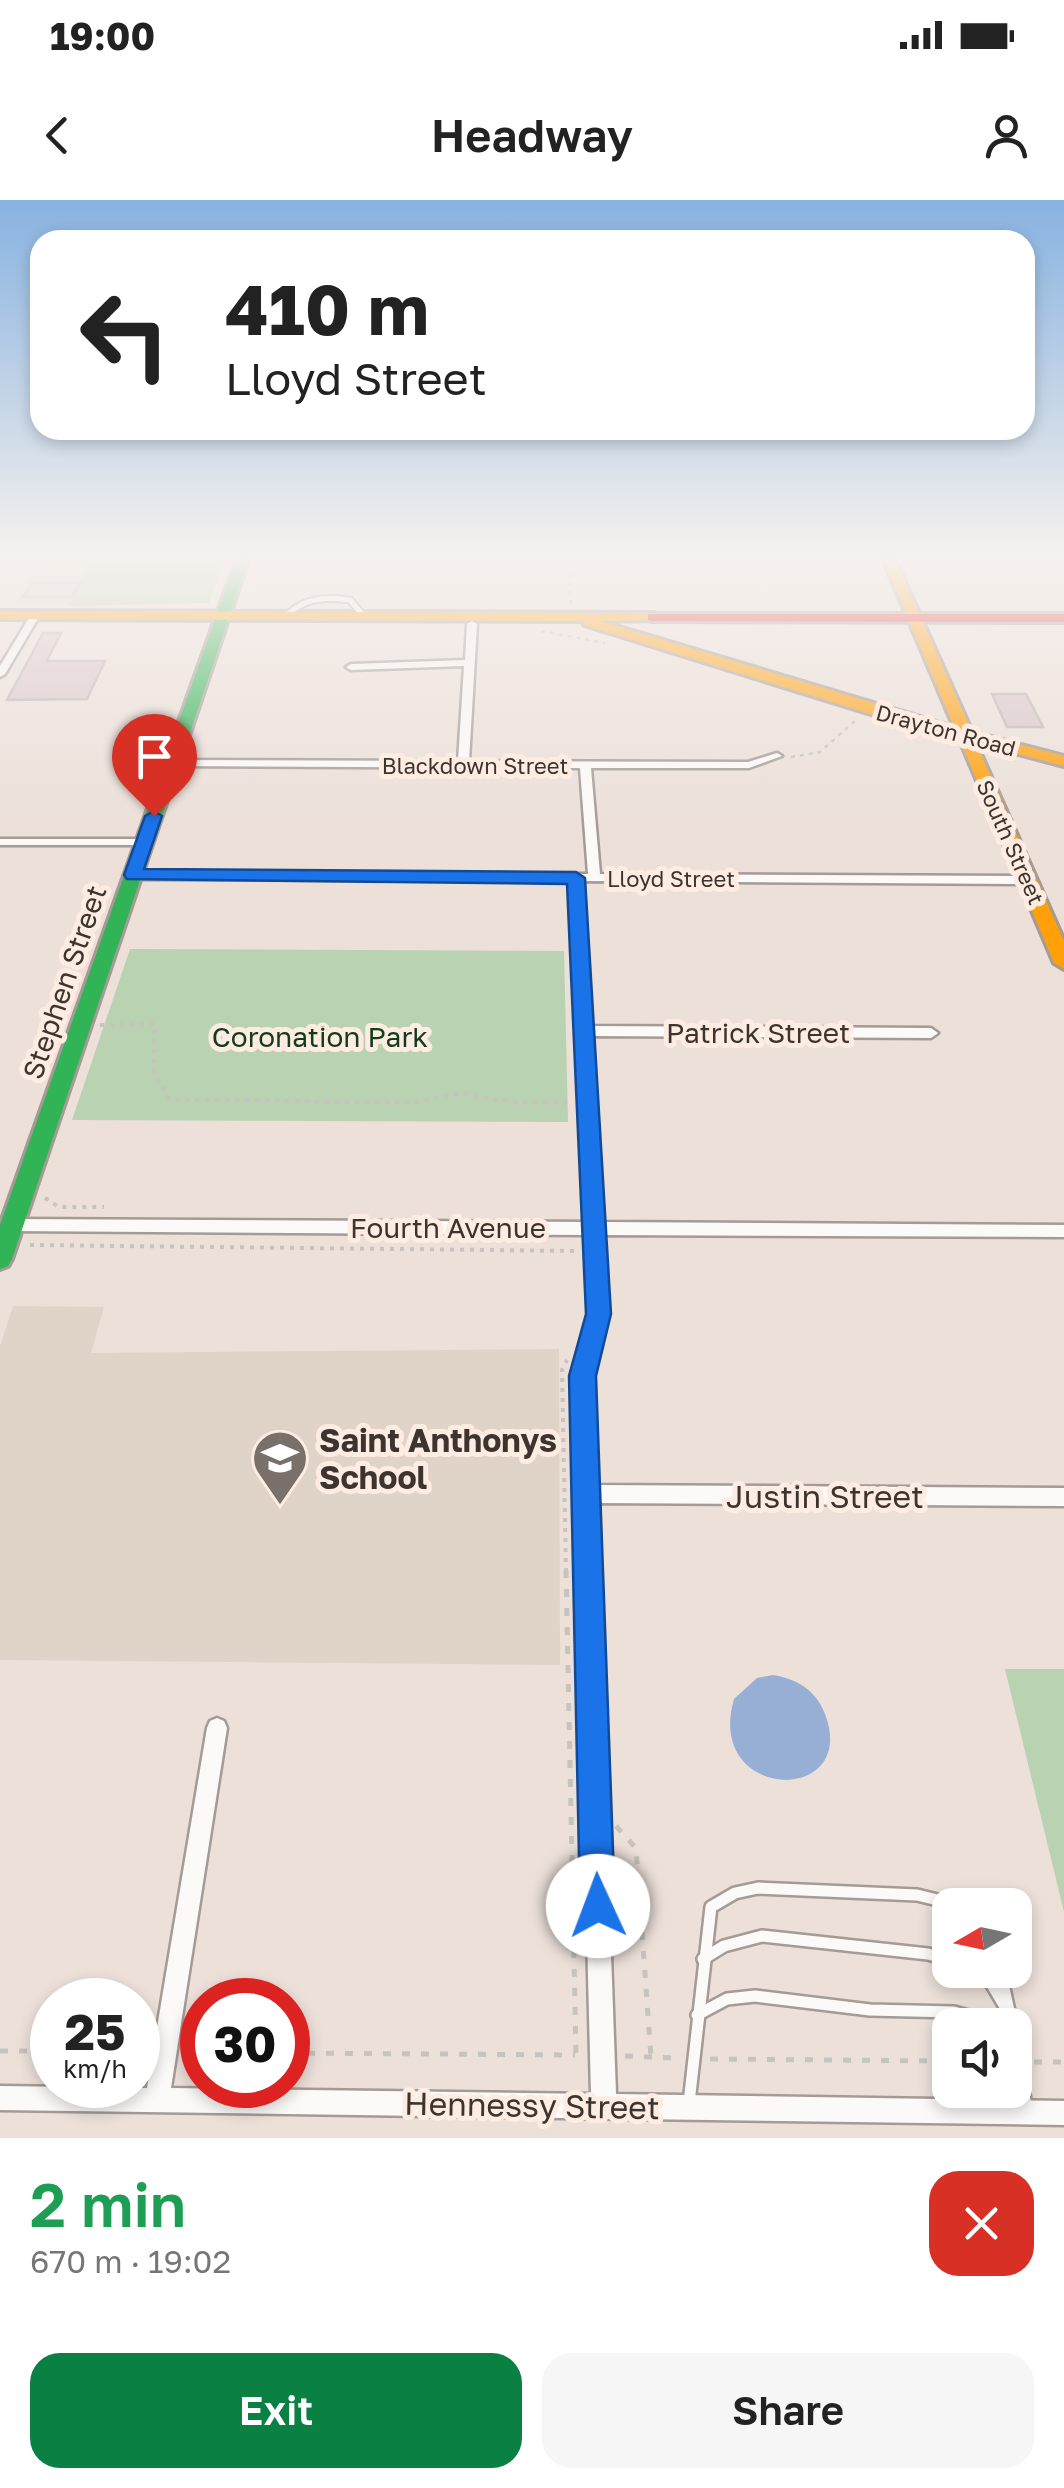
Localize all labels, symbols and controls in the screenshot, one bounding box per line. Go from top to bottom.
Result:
text: 19:00 [50,13,155,58]
icon: back [30,108,85,163]
text: Headway [431,108,633,162]
icon: person [979,108,1034,163]
text: 410 m [225,266,429,350]
icon: left [60,270,190,400]
text: Lloyd Street [225,351,487,405]
street label: Drayton Road [873,698,1019,762]
pin [112,714,197,817]
icon: arrive [127,729,182,784]
street label: Blackdown Street [382,752,568,779]
street label: South Street [972,776,1050,908]
street label: Lloyd Street [607,865,735,892]
street label: Stephen Street [15,881,113,1083]
street label: Patrick Street [666,1016,850,1049]
park label: Coronation Park [212,1020,428,1053]
street label: Fourth Avenue [350,1211,546,1244]
place label: Saint Anthonys School [319,1421,557,1496]
school or university icon: Saint Anthonys School [250,1428,310,1507]
street label: Justin Street [726,1477,924,1515]
position arrow [546,1854,650,1958]
north arrow [932,1888,1032,1988]
map controls [932,1888,1032,2108]
speed limit sign: 30 [180,1978,310,2108]
text: 25 [64,2001,125,2061]
button: sound [932,2008,1032,2108]
text: km/h [63,2053,127,2084]
street label: Hennessy Street [404,2084,660,2126]
text: 2 min [30,2168,186,2240]
button: close [929,2171,1034,2276]
text: 670 m · 19:02 [30,2242,231,2280]
button: Exit [30,2353,522,2468]
button: Share [542,2353,1034,2468]

